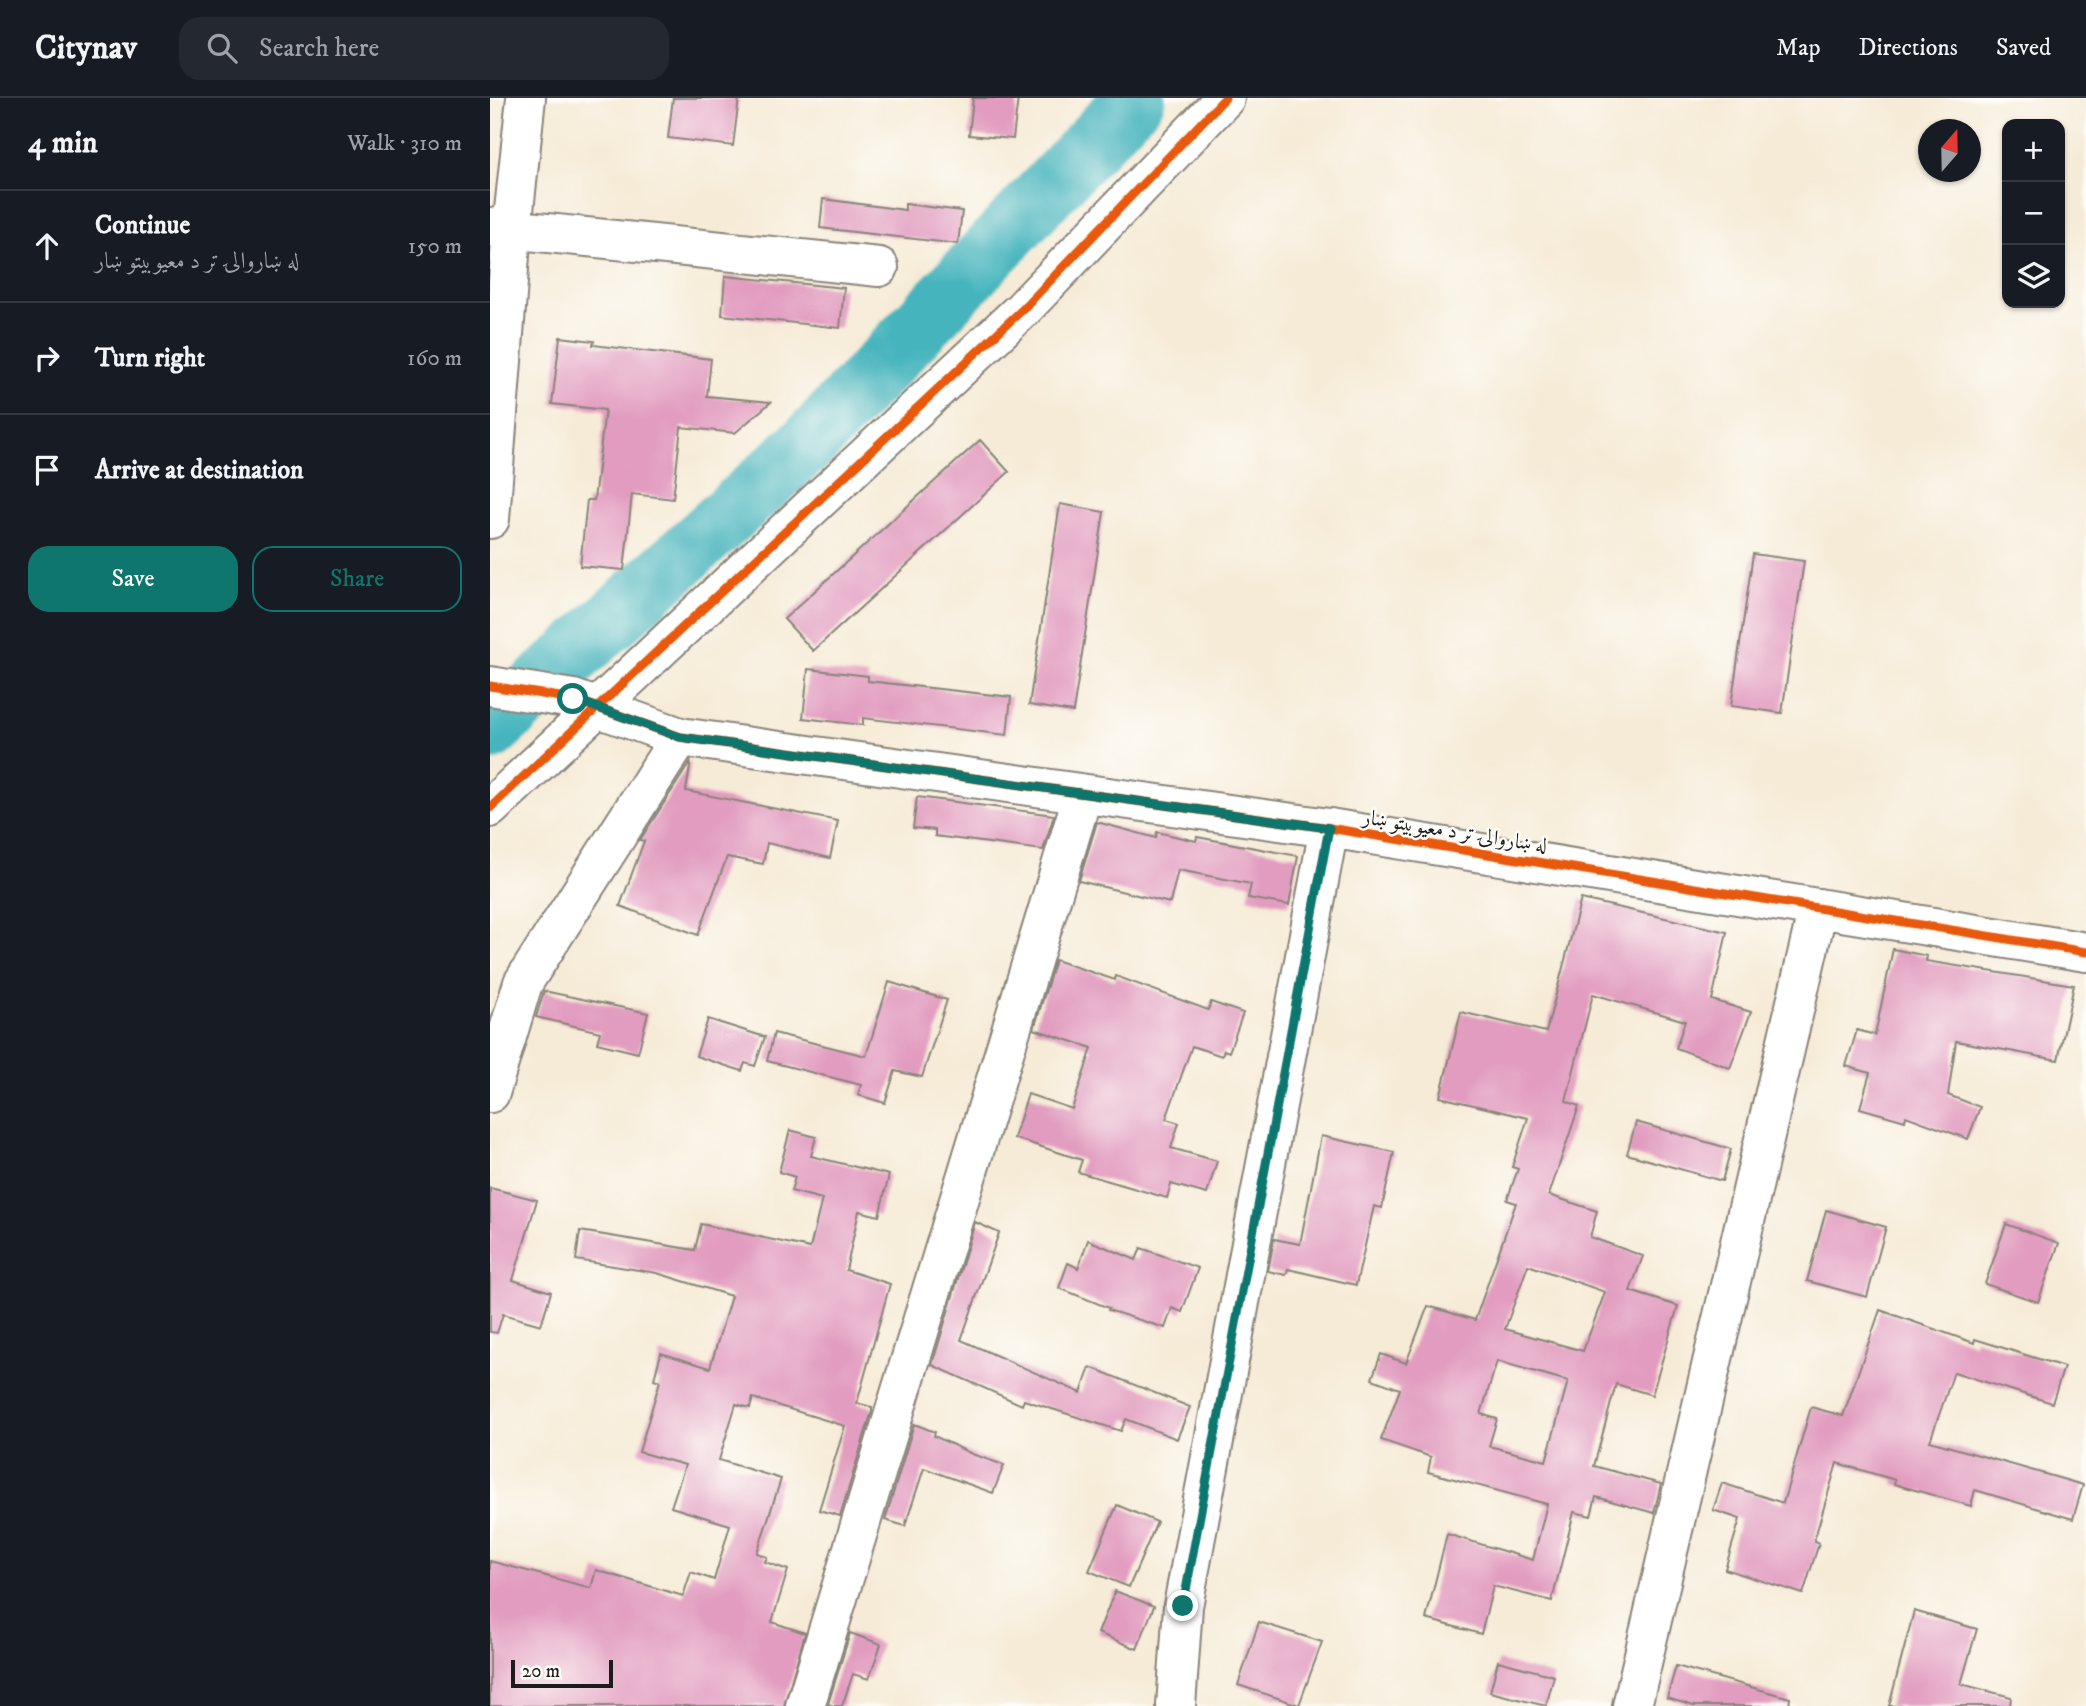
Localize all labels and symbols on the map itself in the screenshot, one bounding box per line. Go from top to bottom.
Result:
north arrow [1918,119,1981,182]
route start [557,683,588,714]
street label: له ښاروالۍ تر د معیوبیتو ښار [1359,804,1549,859]
route end [1167,1590,1198,1621]
scale bar [511,1657,612,1689]

